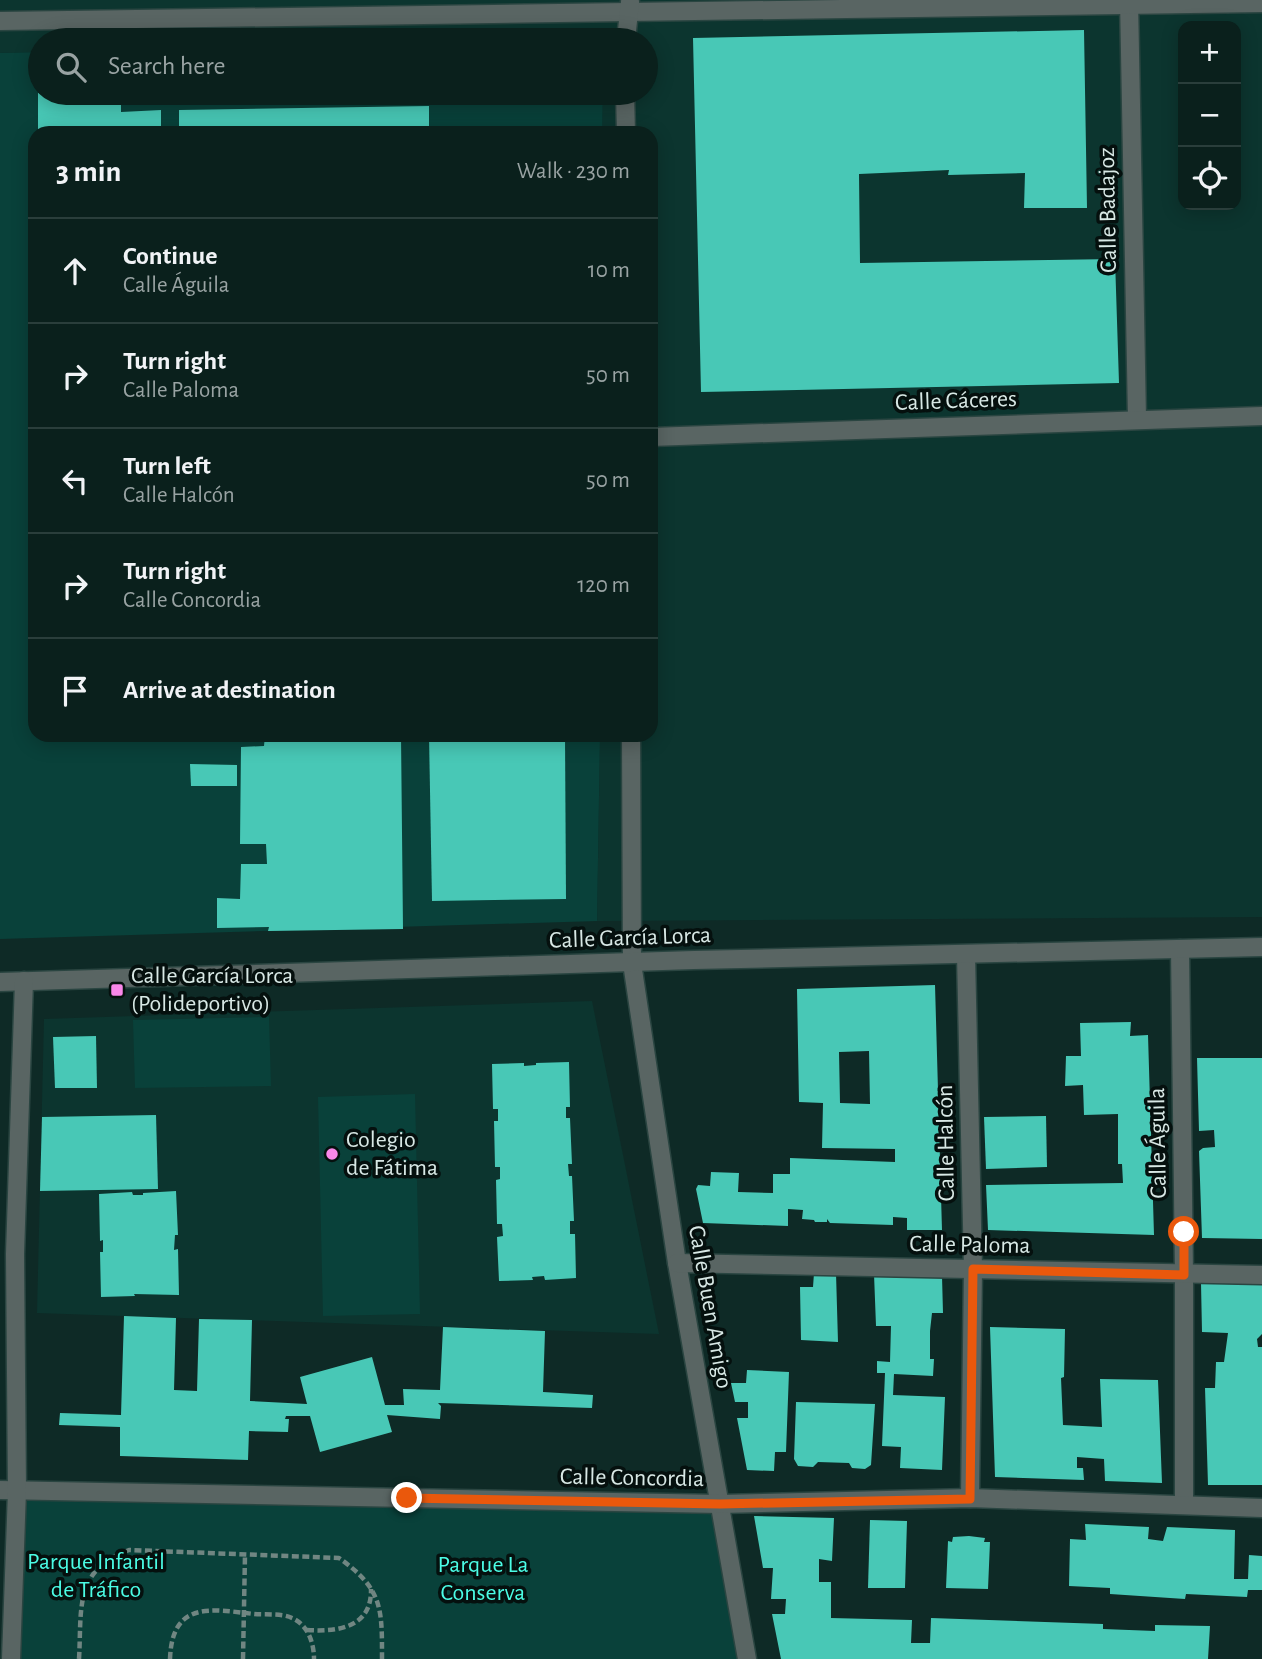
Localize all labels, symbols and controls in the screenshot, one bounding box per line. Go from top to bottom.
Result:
map controls [1178,21,1241,210]
button: + [1178,21,1241,84]
search box [28,28,658,105]
icon: search [52,48,90,86]
text: Search here [108,53,226,79]
button: − [1178,84,1241,147]
street label: Calle Badajoz [1095,147,1121,273]
button: locate [1178,147,1241,210]
text: 3 min [56,157,121,187]
text: Walk · 230 m [517,160,630,183]
text: Continue [123,243,218,269]
icon: ahead [56,252,94,290]
text: 10 m [588,259,630,282]
text: Calle Águila [123,274,229,297]
text: Turn right [123,348,226,374]
icon: right [56,357,94,395]
text: 50 m [586,364,630,387]
text: Calle Paloma [123,379,239,402]
street label: Calle Cáceres [895,387,1017,415]
text: Turn left [123,453,211,479]
icon: left [56,462,94,500]
text: 50 m [586,469,630,492]
text: Calle Halcón [123,484,235,507]
text: Turn right [123,558,226,584]
icon: right [56,567,94,605]
text: 120 m [577,574,630,597]
text: Calle Concordia [123,589,261,612]
icon: arrive [56,672,94,710]
text: Arrive at destination [123,677,336,703]
street label: Calle García Lorca [548,923,712,953]
place label: Calle García Lorca (Polideportivo) [131,964,293,1016]
marker: Calle García Lorca (Polideportivo) [109,982,125,998]
street label: Calle Halcón [933,1085,959,1201]
street label: Calle Águila [1143,1087,1171,1199]
place label: Colegio de Fátima [346,1128,438,1180]
marker: Colegio de Fátima [324,1146,340,1162]
route start [1168,1216,1199,1247]
street label: Calle Buen Amigo [684,1224,736,1390]
street label: Calle Paloma [909,1232,1031,1258]
street label: Calle Concordia [560,1465,704,1491]
route end [391,1482,422,1513]
park label: Parque Infantil de Tráfico [27,1550,165,1602]
park label: Parque La Conserva [438,1553,528,1605]

